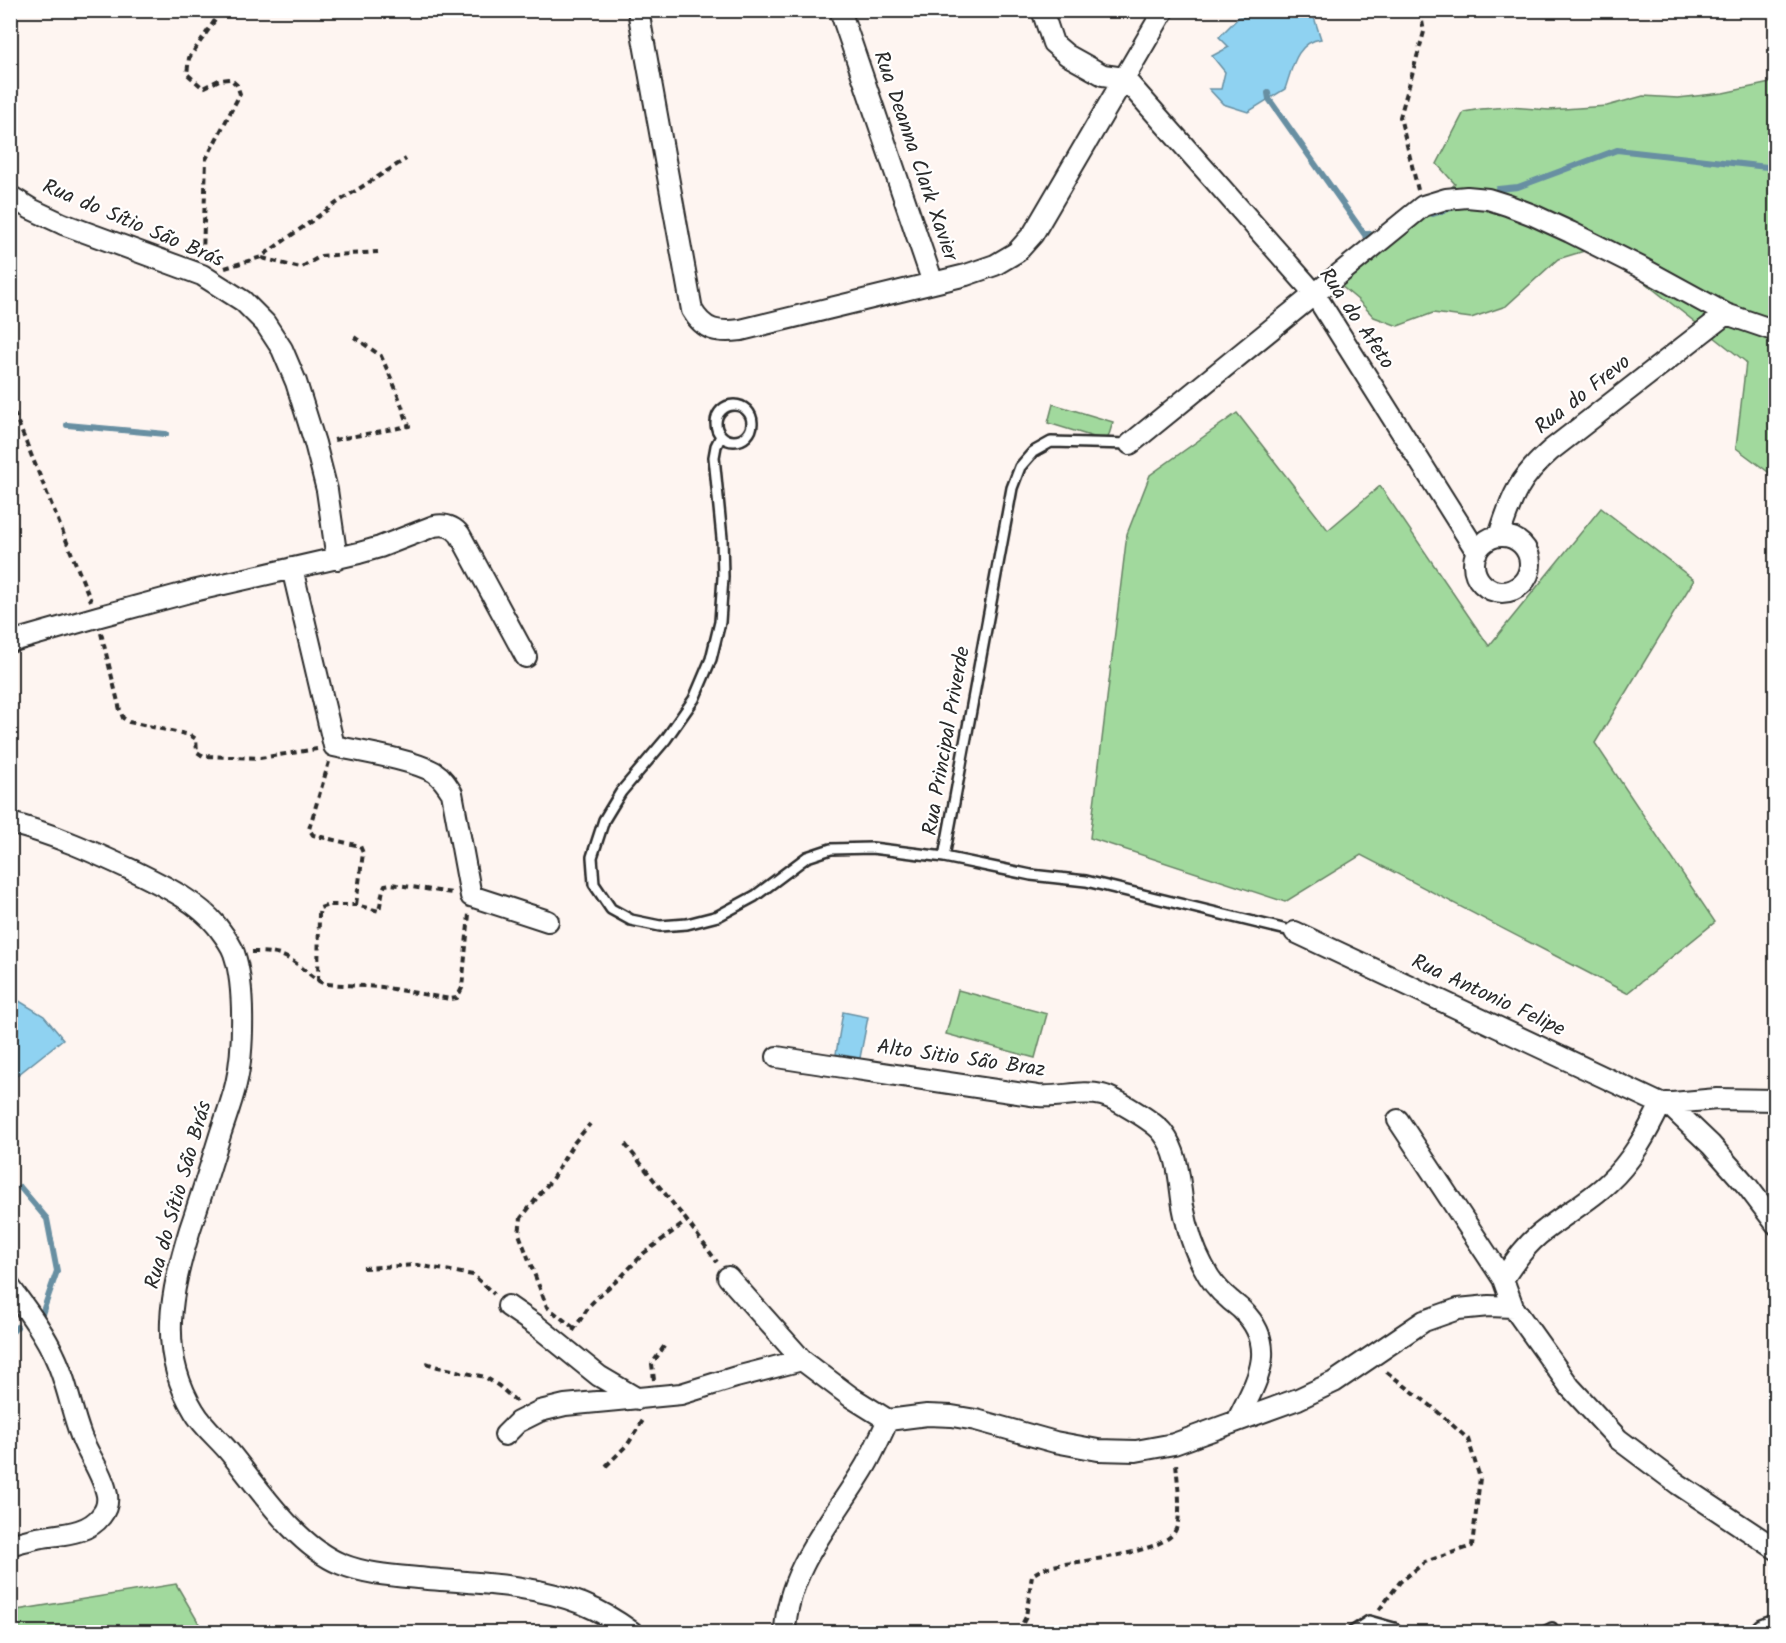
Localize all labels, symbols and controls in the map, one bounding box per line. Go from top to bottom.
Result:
street label: Rua Deanna Clark Xavier [864,47,967,266]
street label: Rua do Sítio São Brás [37,171,229,277]
street label: Rua do Afeto [1310,261,1402,377]
street label: Rua do Frevo [1528,347,1638,443]
street label: Rua Principal Priverde [914,643,980,838]
street label: Rua Antonio Felipe [1406,946,1571,1046]
street label: Alto Sitio São Braz [875,1031,1047,1087]
street label: Rua do Sítio São Brás [136,1097,222,1293]

